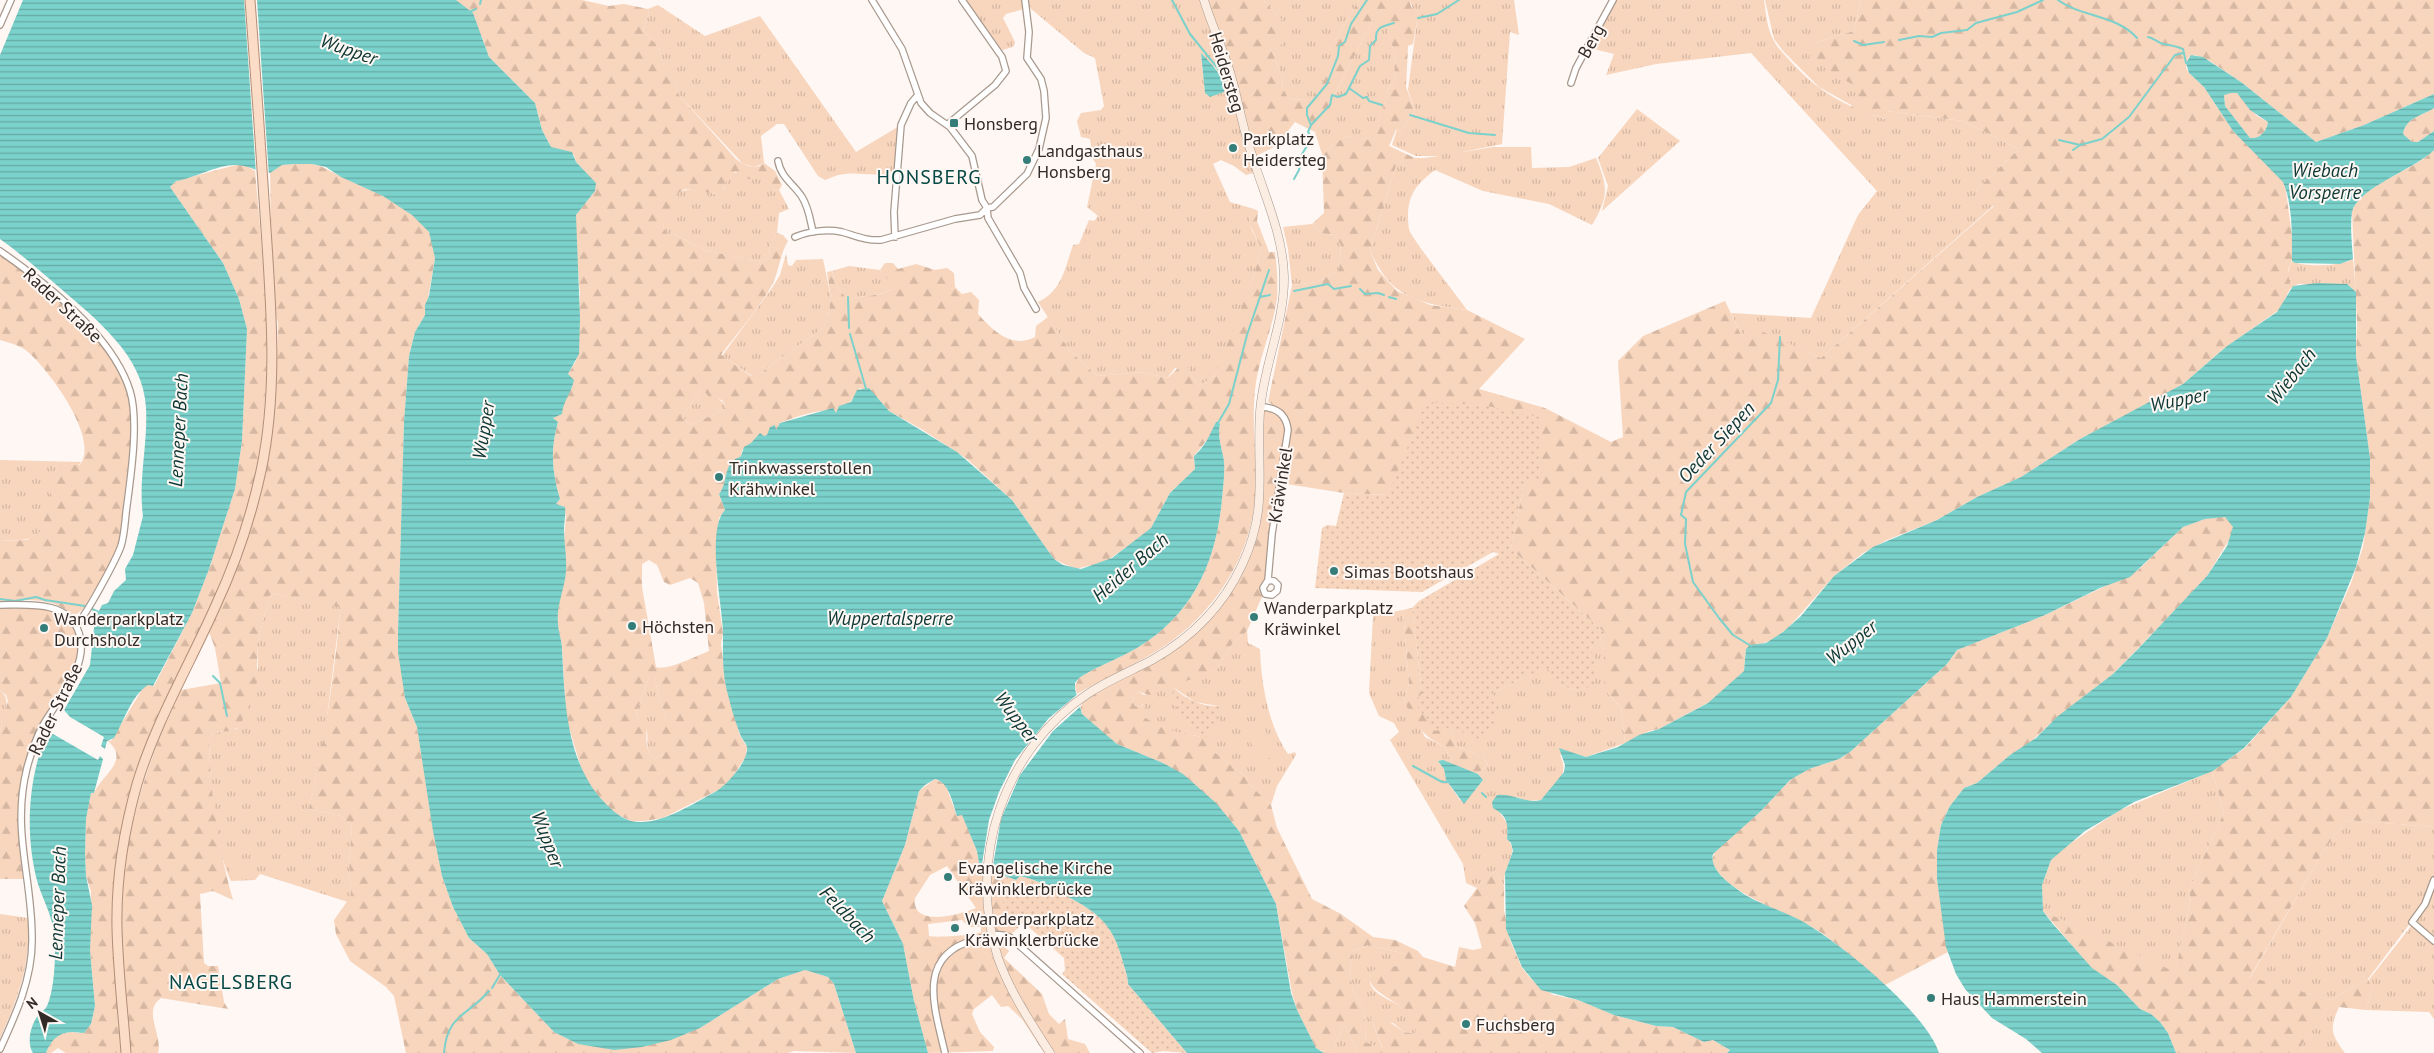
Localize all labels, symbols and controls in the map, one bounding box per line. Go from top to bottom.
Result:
street label: Berg [1572,20,1610,62]
water label: Wupper [317,28,382,70]
street label: Heidersteg [1204,29,1250,115]
place label: Honsberg [964,112,1038,135]
marker: Honsberg [948,117,960,129]
place label: Parkplatz Heidersteg [1243,127,1326,171]
place label: Landgasthaus Honsberg [1037,139,1143,183]
marker: Parkplatz Heidersteg [1227,142,1239,154]
marker: Landgasthaus Honsberg [1021,154,1033,166]
water label: Wiebach Vorsperre [2289,158,2361,204]
district label: HONSBERG [877,164,981,190]
street label: Rader Straße [19,263,107,347]
water label: Wiebach [2261,343,2321,409]
water label: Lenneper Bach [163,373,193,487]
water label: Wupper [2148,381,2212,416]
water label: Oeder Siepen [1672,396,1760,488]
water label: Wupper [467,397,500,461]
street label: Kräwinkel [1263,445,1297,524]
place label: Trinkwasserstollen Krähwinkel [729,456,872,500]
marker: Trinkwasserstollen Krähwinkel [713,471,725,483]
water label: Heider Bach [1087,527,1173,607]
place label: Simas Bootshaus [1344,560,1474,583]
marker: Simas Bootshaus [1328,565,1340,577]
place label: Wanderparkplatz Kräwinkel [1264,596,1393,640]
water label: Wuppertalsperre [827,606,953,630]
place label: Wanderparkplatz Durchsholz [54,607,183,651]
marker: Wanderparkplatz Kräwinkel [1248,611,1260,623]
water label: Wupper [1821,613,1883,669]
place label: Höchsten [642,615,714,638]
marker: Höchsten [626,620,638,632]
marker: Wanderparkplatz Durchsholz [38,622,50,634]
street label: Rader Straße [23,659,87,759]
water label: Wupper [990,686,1045,749]
water label: Wupper [526,807,570,872]
water label: Lenneper Bach [43,846,71,960]
place label: Evangelische Kirche Kräwinklerbrücke [958,856,1113,900]
marker: Evangelische Kirche Kräwinklerbrücke [942,871,954,883]
water label: Feldbach [815,880,881,948]
place label: Wanderparkplatz Kräwinklerbrücke [965,907,1099,951]
marker: Wanderparkplatz Kräwinklerbrücke [949,922,961,934]
district label: NAGELSBERG [169,969,293,995]
place label: Haus Hammerstein [1941,987,2087,1010]
north arrow [15,988,65,1038]
marker: Haus Hammerstein [1925,992,1937,1004]
text: N [23,993,41,1013]
place label: Fuchsberg [1476,1013,1555,1036]
marker: Fuchsberg [1460,1018,1472,1030]

